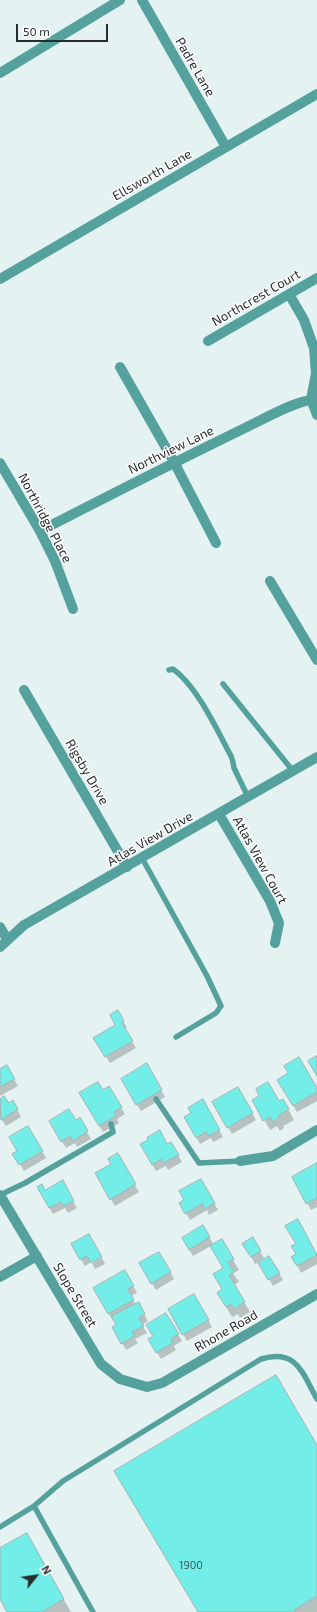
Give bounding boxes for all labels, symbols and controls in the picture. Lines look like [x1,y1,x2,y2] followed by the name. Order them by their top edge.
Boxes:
[18,16,110,42] scale bar
[23,24,50,38] text: 50 m
[172,35,218,99] street label: Padre Lane
[110,146,194,204] street label: Ellsworth Lane
[209,266,303,330] street label: Northcrest Court
[126,423,216,477] street label: Northview Lane
[15,471,75,565] street label: Northridge Place
[62,736,112,808] street label: Rigsby Drive
[105,808,195,870] street label: Atlas View Drive
[230,814,290,906] street label: Atlas View Court
[50,1260,100,1330] street label: Slope Street
[192,1307,260,1355] street label: Rhone Road
[16,1556,56,1596] north arrow
[179,1558,203,1572] house number: 1900
[39,1563,54,1576] text: N

